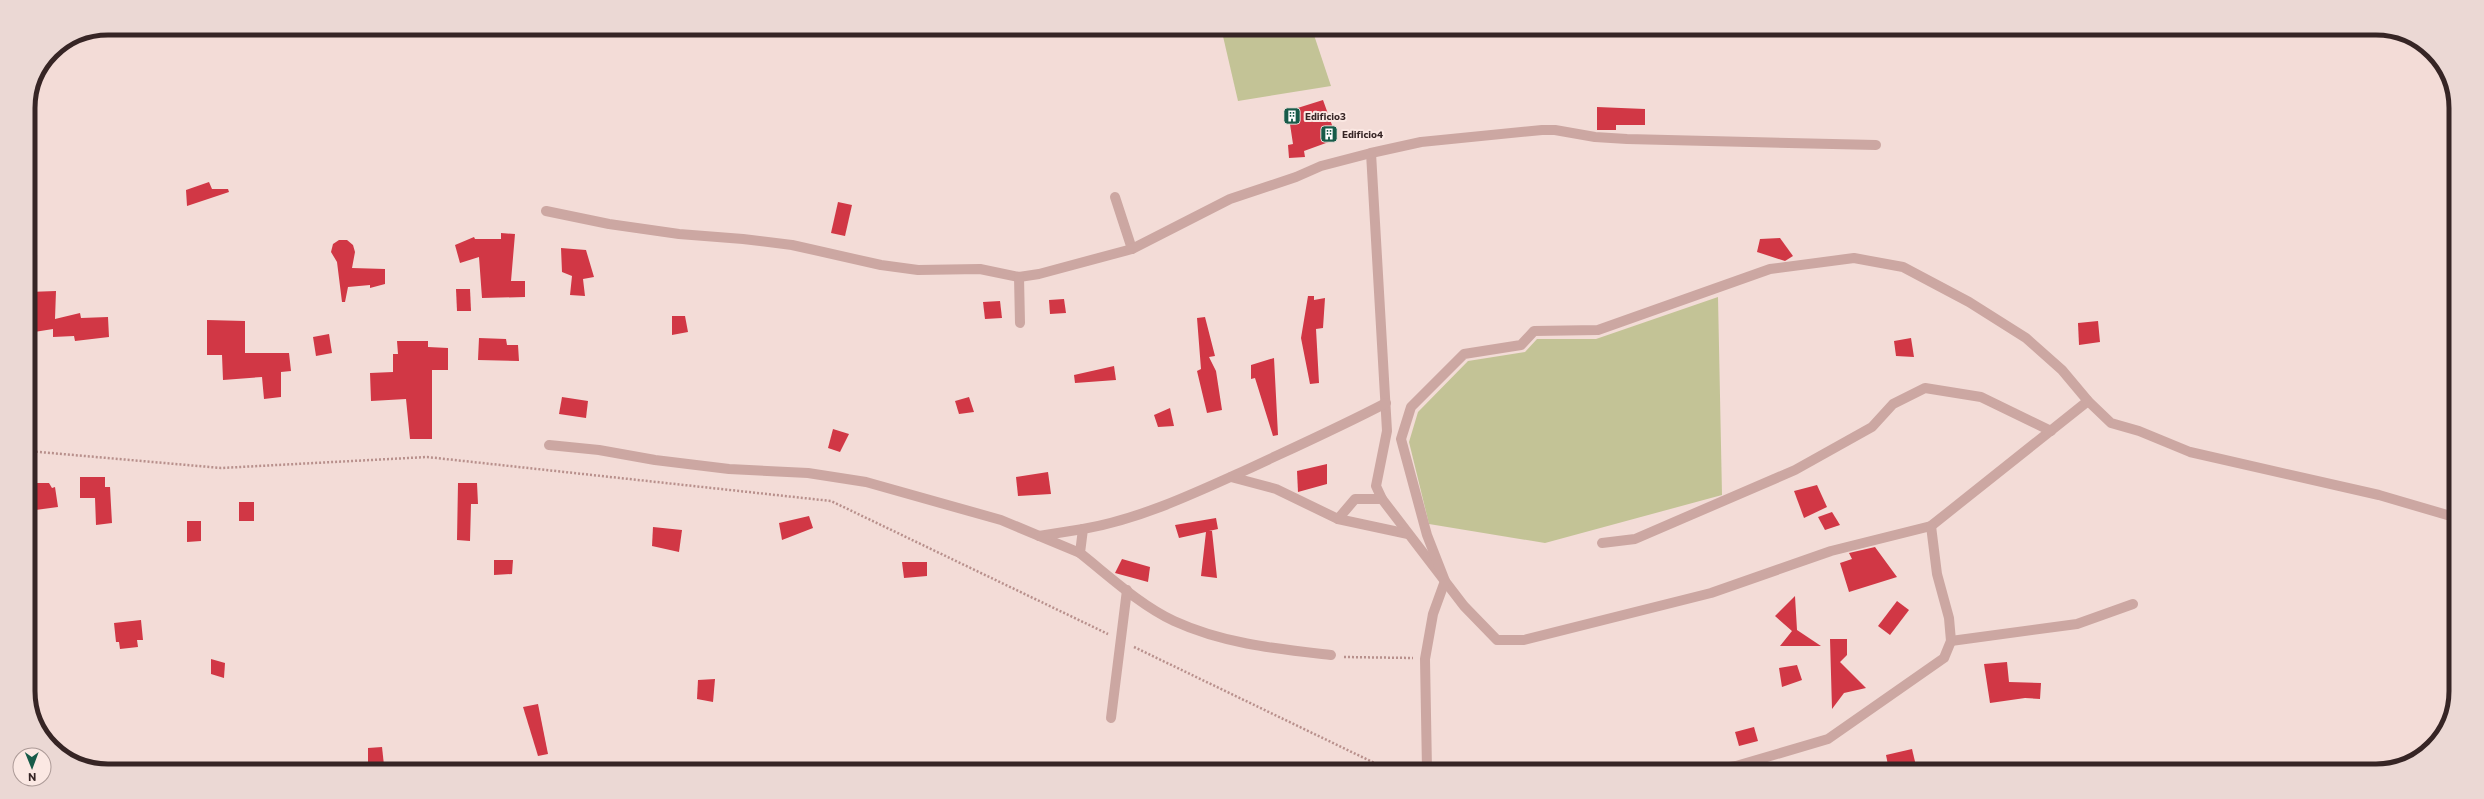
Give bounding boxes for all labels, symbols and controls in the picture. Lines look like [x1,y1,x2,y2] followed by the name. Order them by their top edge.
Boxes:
[1282,106,1302,126] building icon: Edificio3
[1305,110,1346,122] place label: Edificio3
[1319,124,1339,144] building icon: Edificio4
[1342,128,1383,140] place label: Edificio4
[12,747,52,787] north arrow
[28,771,36,784] text: N

